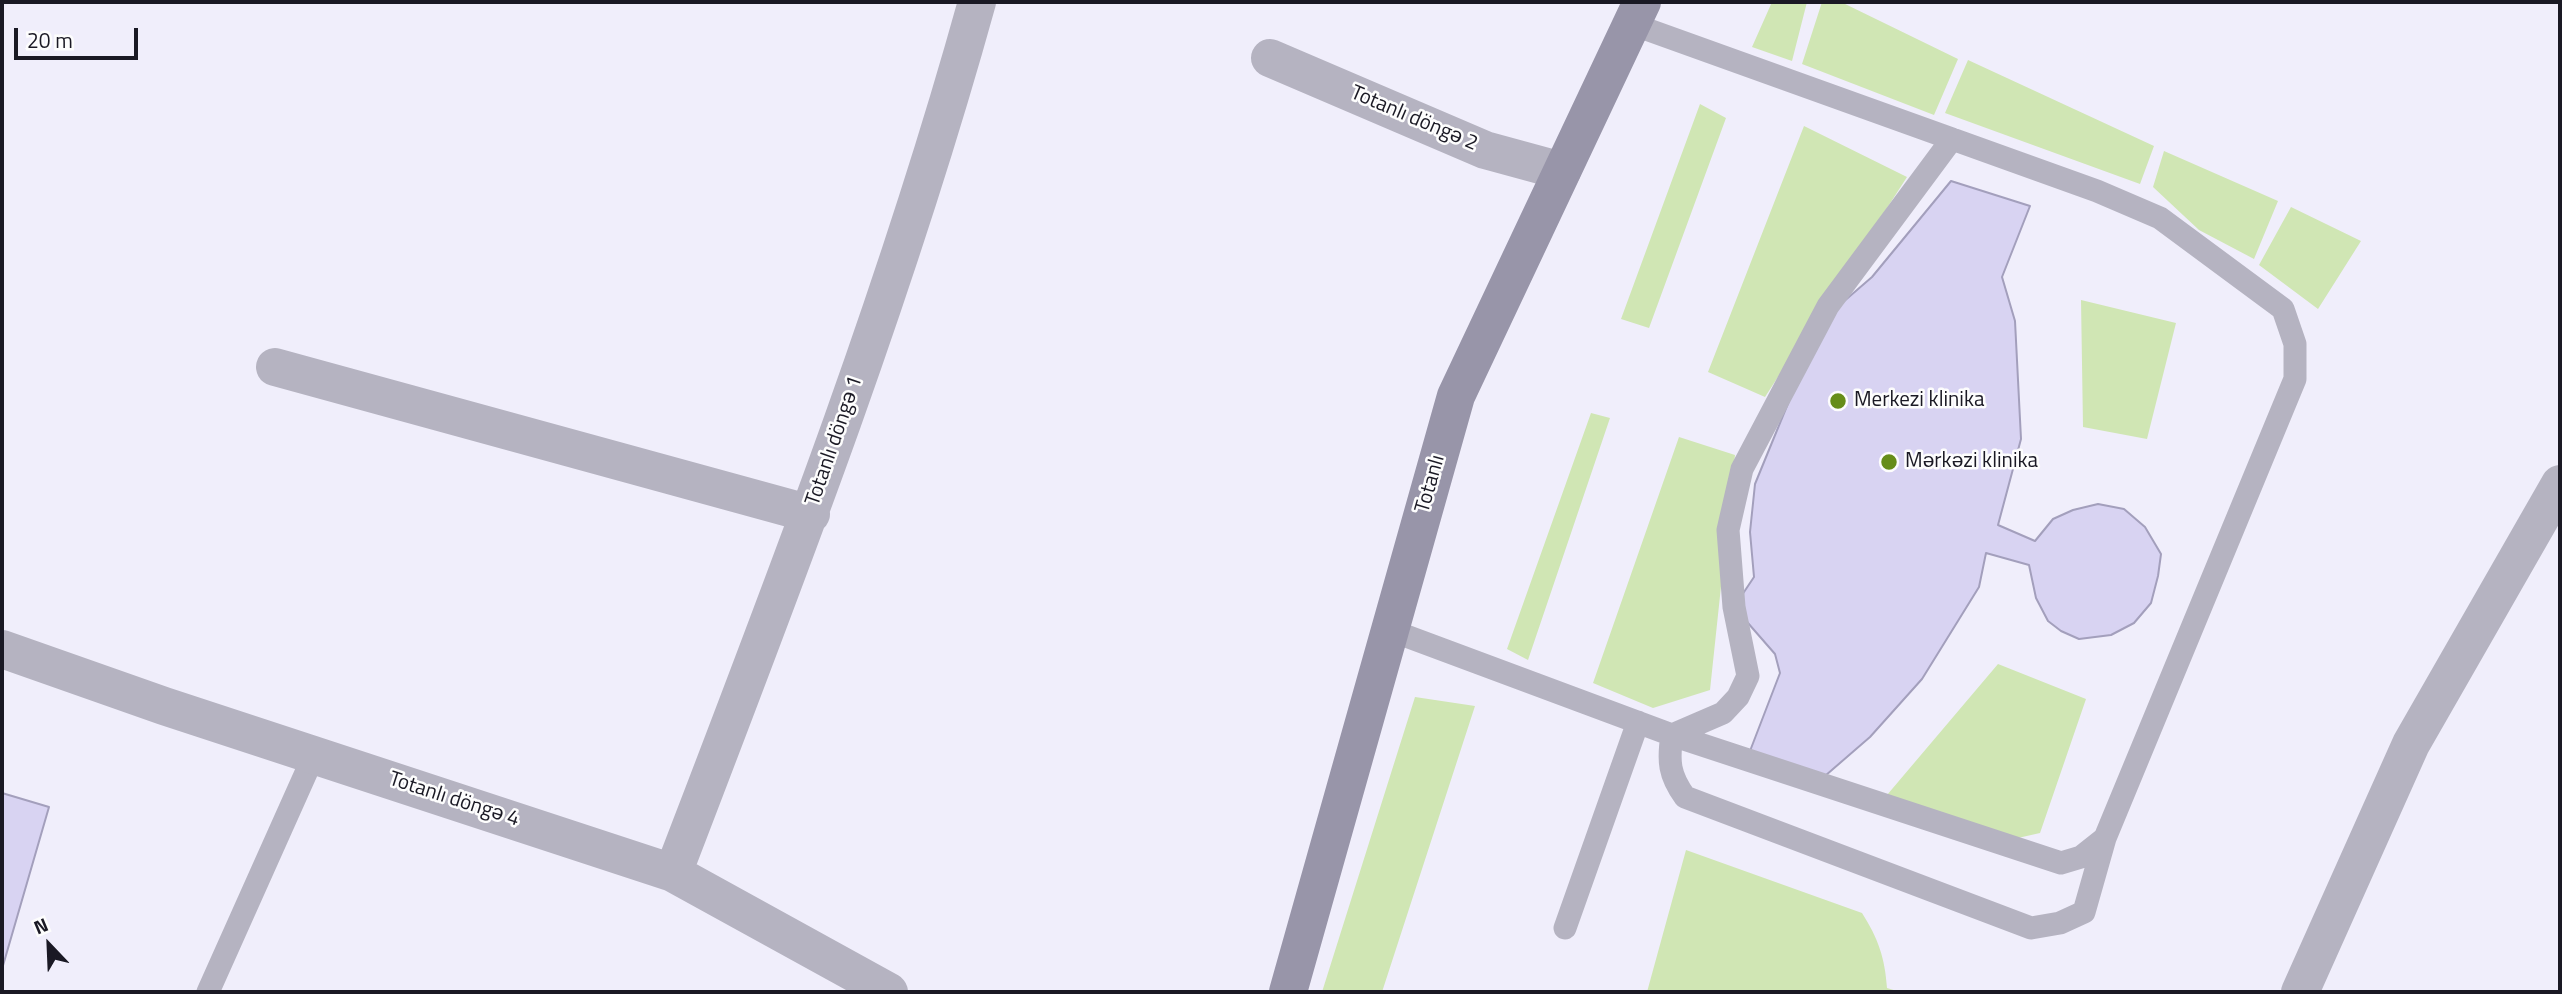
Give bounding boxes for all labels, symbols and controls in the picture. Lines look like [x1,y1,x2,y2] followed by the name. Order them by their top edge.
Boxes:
[18,14,142,58] scale bar
[27,24,73,56] text: 20 m
[1347,81,1481,157] street label: Totanlı döngə 2
[801,373,869,509] street label: Totanlı döngə 1
[1854,388,1984,414] place label: Merkezi klinika
[1828,391,1848,411] marker: Merkezi klinika
[1905,449,2038,475] place label: Mərkəzi klinika
[1411,452,1451,516] street label: Totanlı
[1879,452,1899,472] marker: Mərkəzi klinika
[386,767,522,833] street label: Totanlı döngə 4
[29,909,52,941] text: N
[14,910,84,980] north arrow

